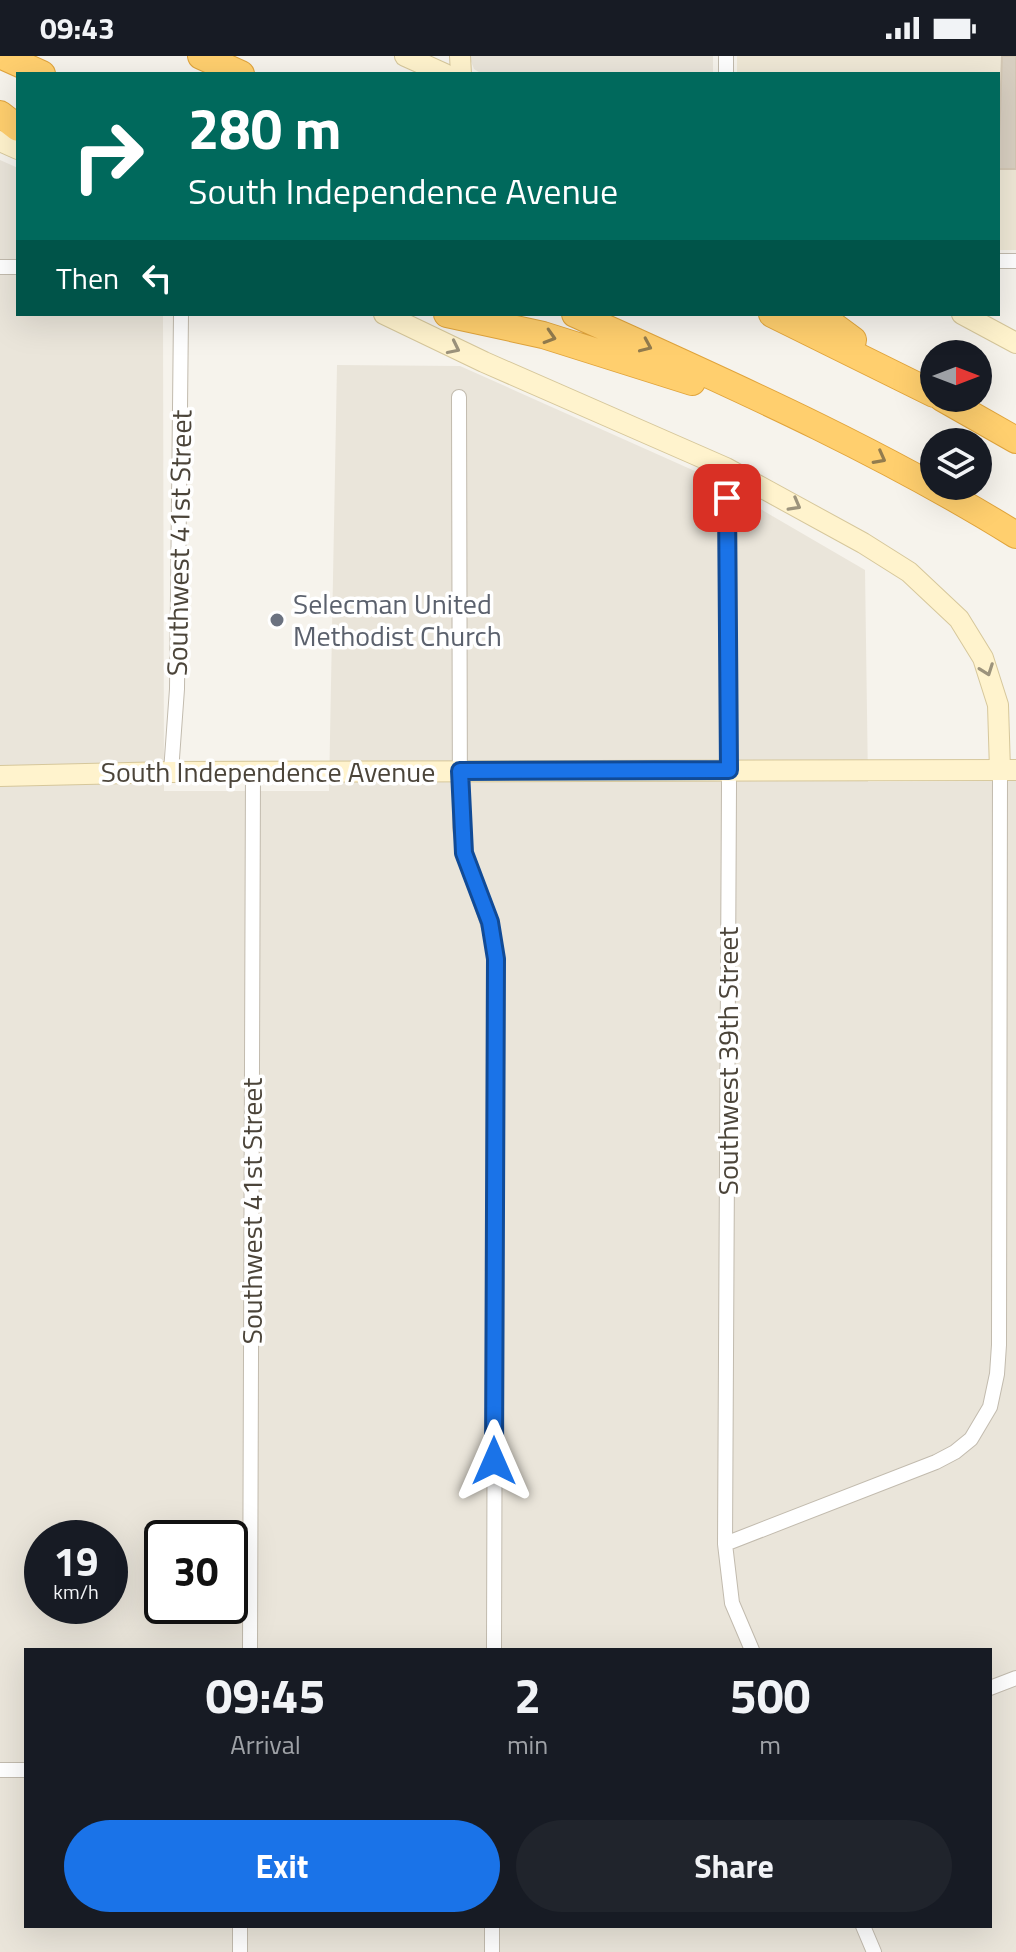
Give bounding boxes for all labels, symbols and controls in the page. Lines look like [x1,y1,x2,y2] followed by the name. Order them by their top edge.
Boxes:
[40,5,115,51] text: 09:43
[188,86,341,171] text: 280 m
[56,104,160,208] icon: right
[188,163,618,218] text: South Independence Avenue
[56,255,119,301] text: Then
[135,256,179,300] icon: left
[543,328,557,344] one-way arrow
[638,336,652,352] one-way arrow
[446,338,461,354] one-way arrow
[920,340,992,412] north arrow
[920,340,992,500] map controls
[155,409,202,677] street label: Southwest 41st Street
[920,428,992,500] button: layers
[872,449,887,464] one-way arrow
[693,464,761,532] pin
[705,476,749,520] icon: arrive
[786,495,800,511] one-way arrow
[293,582,502,657] place label: Selecman United Methodist Church
[268,611,286,629] marker: Selecman United Methodist Church
[978,662,994,676] one-way arrow
[101,750,435,793] street label: South Independence Avenue
[706,927,749,1195] street label: Southwest 39th Street
[230,1078,273,1344] street label: Southwest 41st Street
[452,1419,536,1503] position arrow
[144,1520,248,1624] speed limit sign: 30
[54,1531,98,1592] text: 19
[53,1576,99,1607] text: km/h
[206,1659,325,1732] text: 09:45
[514,1659,541,1732] text: 2
[730,1659,810,1732] text: 500
[230,1725,301,1764] text: Arrival
[507,1725,548,1764] text: min
[759,1725,781,1764] text: m
[64,1820,500,1912] button: Exit
[516,1820,952,1912] button: Share

